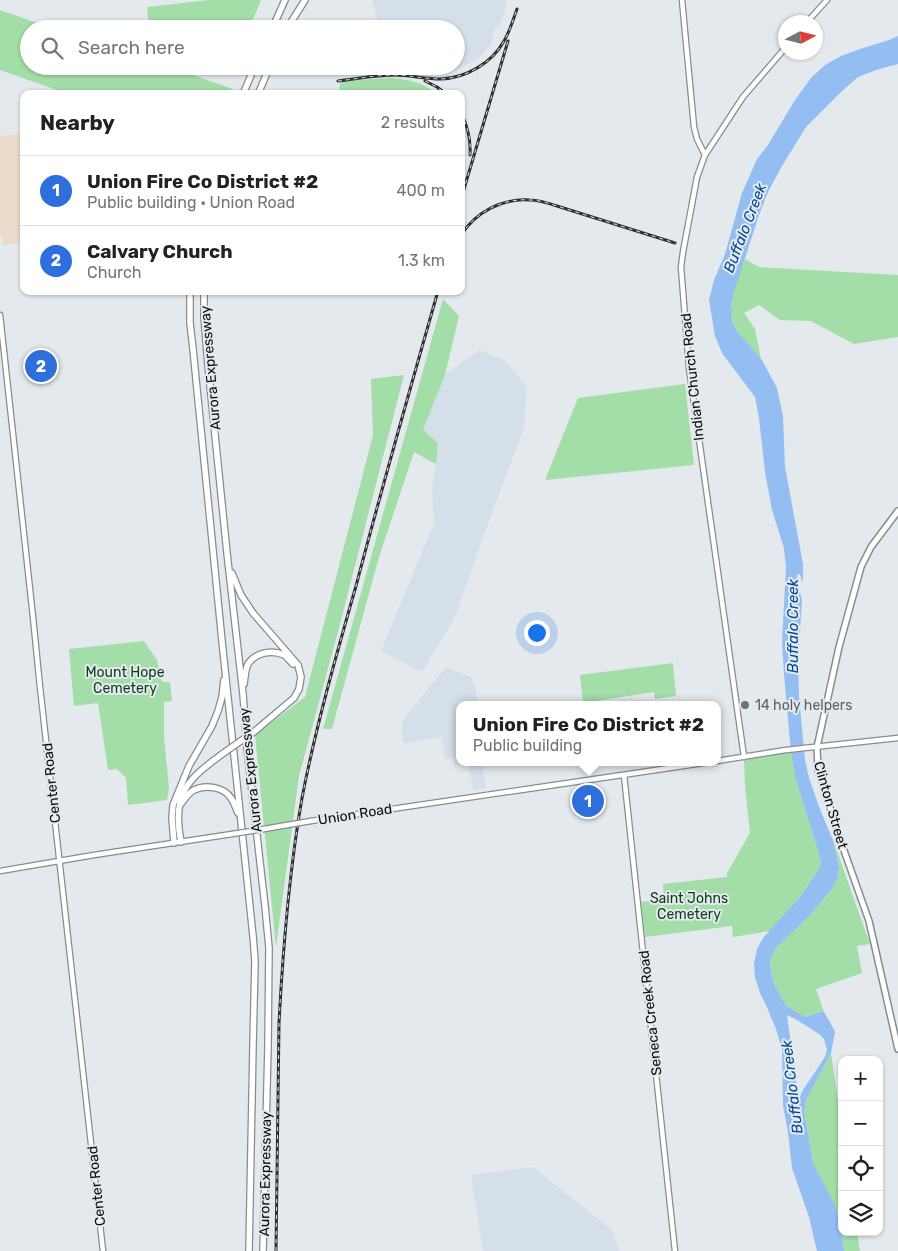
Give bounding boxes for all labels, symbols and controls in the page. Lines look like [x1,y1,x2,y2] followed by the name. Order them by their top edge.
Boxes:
[778,15,823,60] north arrow
[20,20,465,75] search box
[38,34,66,62] icon: search
[78,36,185,59] text: Search here
[40,110,115,135] text: Nearby
[381,113,445,132] text: 2 results
[87,170,318,193] text: Union Fire Co District #2
[52,181,60,200] text: 1
[397,181,445,200] text: 400 m
[720,181,770,275] water label: Buffalo Creek
[87,193,295,212] text: Public building · Union Road
[87,240,233,263] text: Calvary Church
[51,251,61,270] text: 2
[398,251,445,270] text: 1.3 km
[87,263,142,282] text: Church
[197,305,224,431] street label: Aurora Expressway
[677,312,708,441] street label: Indian Church Road
[25,347,57,385] pin: 2
[784,579,802,673] water label: Buffalo Creek
[524,620,550,646] your location
[85,664,165,697] park label: Mount Hope Cemetery
[755,697,852,714] place label: 14 holy helpers
[739,699,751,711] marker: 14 holy helpers
[456,701,721,766] popup
[235,707,265,833] street label: Aurora Expressway
[473,713,704,736] text: Union Fire Co District #2
[473,736,582,755] text: Public building
[39,742,64,824] street label: Center Road
[810,759,851,851] street label: Clinton Street
[572,782,604,820] pin: 1
[317,800,393,829] street label: Union Road
[650,890,728,923] park label: Saint Johns Cemetery
[635,950,666,1076] street label: Seneca Creek Road
[777,1039,807,1135] water label: Buffalo Creek
[838,1056,883,1236] map controls
[838,1056,883,1101] button: +
[838,1101,883,1146] button: −
[256,1111,275,1237] street label: Aurora Expressway
[84,1145,109,1227] street label: Center Road
[838,1146,883,1191] button: locate
[838,1191,883,1236] button: layers

